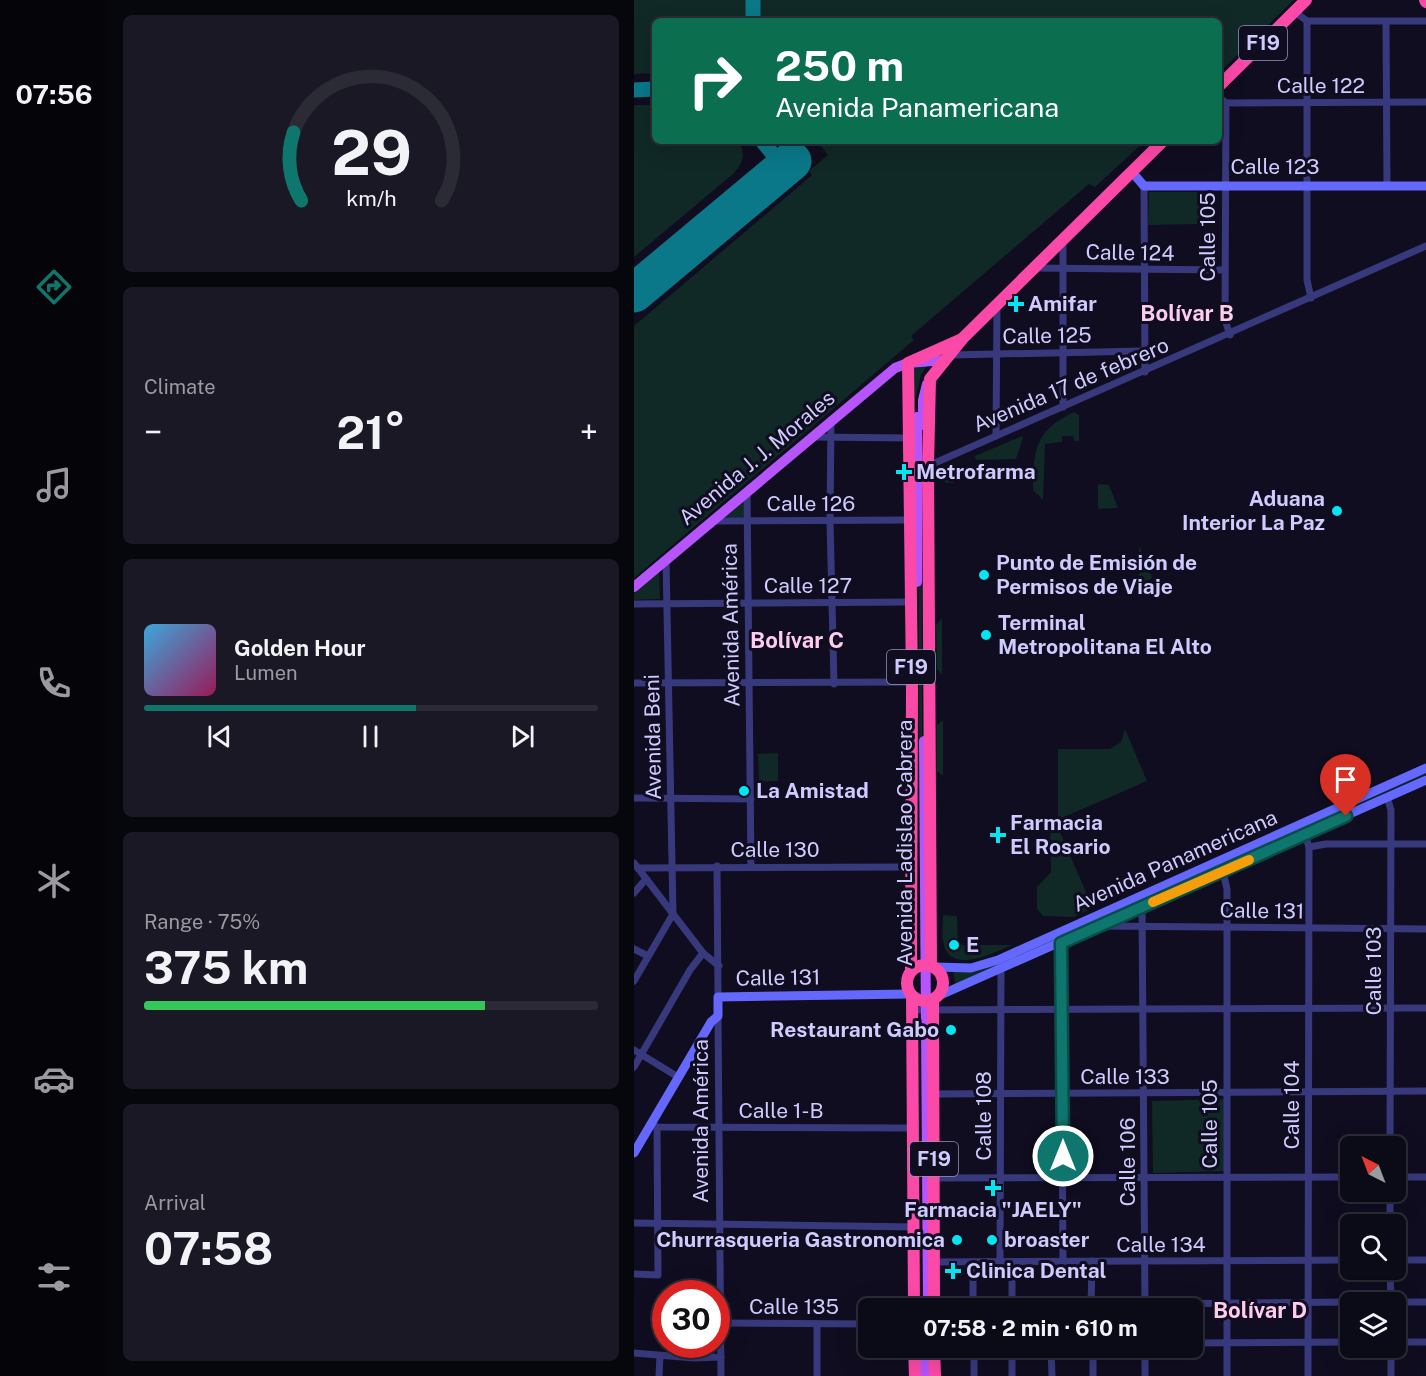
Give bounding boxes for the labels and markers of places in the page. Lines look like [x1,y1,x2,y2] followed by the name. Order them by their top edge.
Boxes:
[1028,291,1097,316] place label: Amifar
[1009,297,1023,311] marker: Amifar
[916,459,1036,484] place label: Metrofarma
[897,465,911,479] marker: Metrofarma
[1182,486,1325,535] place label: Aduana Interior La Paz
[1330,504,1344,518] marker: Aduana Interior La Paz
[996,550,1197,599] place label: Punto de Emisión de Permisos de Viaje
[977,568,991,582] marker: Punto de Emisión de Permisos de Viaje
[998,610,1212,659] place label: Terminal Metropolitana El Alto
[979,628,993,642] marker: Terminal Metropolitana El Alto
[1320,754,1371,816] pin
[756,778,869,803] place label: La Amistad
[737,784,751,798] marker: La Amistad
[1010,810,1111,859] place label: Farmacia El Rosario
[991,828,1005,842] marker: Farmacia El Rosario
[966,932,979,957] place label: E
[947,938,961,952] marker: E
[770,1017,939,1042] place label: Restaurant Gabo
[944,1023,958,1037] marker: Restaurant Gabo
[986,1181,1000,1195] marker: Farmacia "JAELY"
[904,1197,1082,1222] place label: Farmacia "JAELY"
[656,1227,945,1252] place label: Churrasqueria Gastronomica
[1004,1227,1090,1252] place label: broaster
[950,1233,964,1247] marker: Churrasqueria Gastronomica
[985,1233,999,1247] marker: broaster
[966,1258,1107,1283] place label: Clinica Dental
[944,1262,962,1280] marker: Clinica Dental

